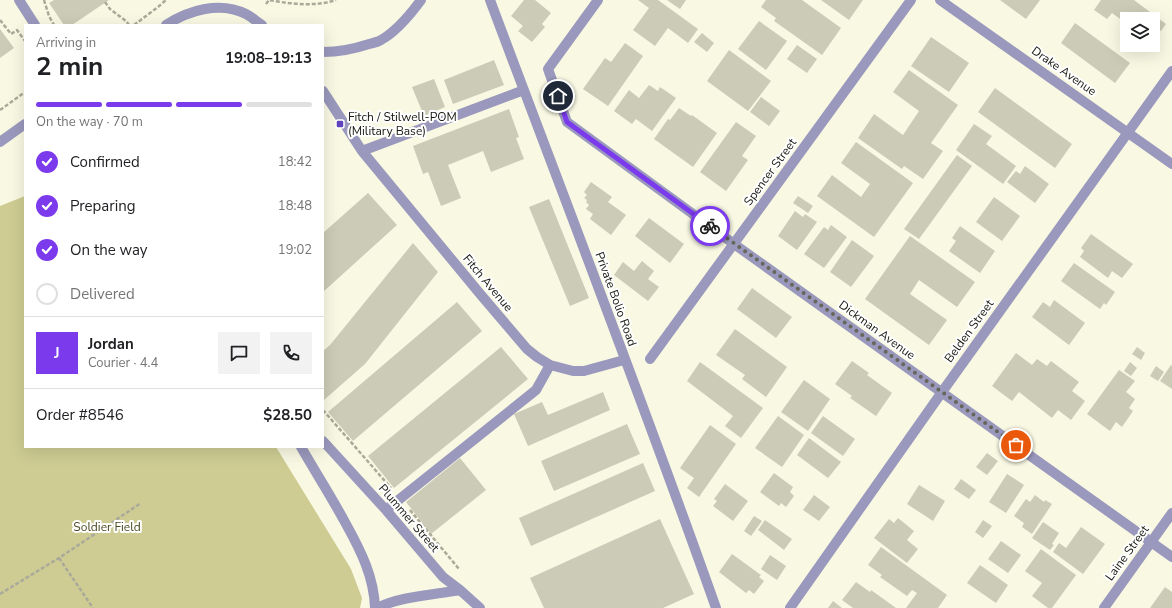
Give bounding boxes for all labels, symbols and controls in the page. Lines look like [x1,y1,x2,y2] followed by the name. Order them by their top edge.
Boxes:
[1120,12,1160,52] map controls
[1120,12,1160,52] button: layers
[36,34,96,52] text: Arriving in
[1028,43,1100,99] street label: Drake Avenue
[225,48,312,68] text: 19:08–19:13
[36,49,103,84] text: 2 min
[541,79,575,113] pin
[547,85,569,107] icon: home
[348,109,457,139] place label: Fitch / Stilwell-POM (Military Base)
[36,113,143,131] text: On the way · 70 m
[335,119,345,129] marker: Fitch / Stilwell-POM (Military Base)
[740,134,800,209] street label: Spencer Street
[36,151,58,173] icon: check
[70,152,140,172] text: Confirmed
[278,153,312,171] text: 18:42
[36,195,58,217] icon: check
[70,196,135,216] text: Preparing
[278,197,312,215] text: 18:48
[690,206,730,246] courier
[699,215,721,237] icon: bike
[36,239,58,261] icon: check
[70,240,148,260] text: On the way
[278,241,312,259] text: 19:02
[591,250,641,348] street label: Private Bolio Road
[459,251,517,315] street label: Fitch Avenue
[70,284,135,304] text: Delivered
[941,296,998,366] street label: Belden Street
[836,297,918,363] street label: Dickman Avenue
[218,332,260,374] button: chat
[270,332,312,374] button: phone
[88,334,134,354] text: Jordan
[54,343,60,363] text: J
[88,354,158,372] text: Courier · 4.4
[36,405,124,425] text: Order #8546
[263,405,312,425] text: $28.50
[999,428,1033,462] pin
[1005,434,1027,456] icon: bag
[375,481,443,556] street label: Plummer Street
[73,519,141,535] park label: Soldier Field
[1102,521,1153,584] street label: Laine Street

